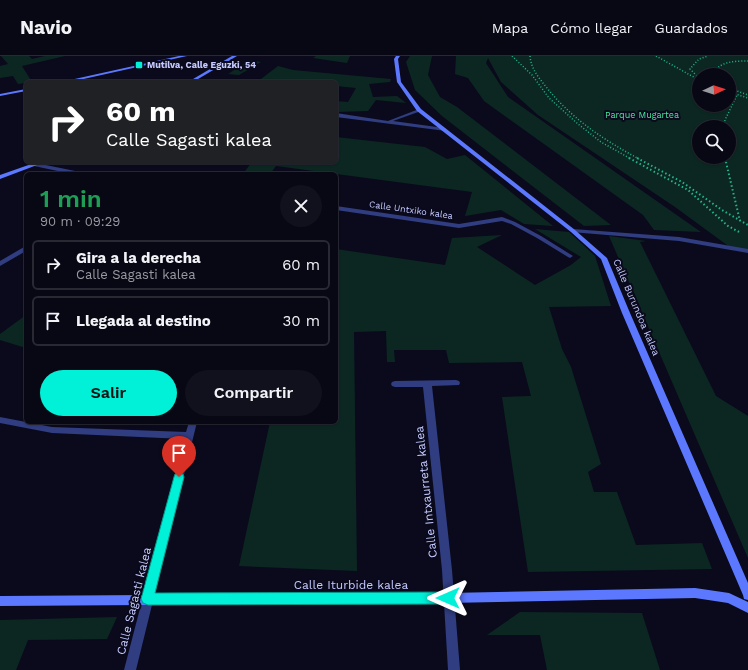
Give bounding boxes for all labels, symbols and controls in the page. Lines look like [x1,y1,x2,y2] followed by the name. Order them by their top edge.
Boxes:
[20,16,72,39] text: Navio
[492,20,528,36] text: Mapa
[550,20,633,36] text: Cómo llegar
[655,20,728,36] text: Guardados
[134,60,144,70] marker: Mutilva, Calle Eguzki, 54
[147,60,256,70] place label: Mutilva, Calle Eguzki, 54
[692,68,736,112] north arrow
[692,68,736,164] map controls
[106,95,176,128] text: 60 m
[40,96,92,148] icon: right
[605,110,679,120] park label: Parque Mugartea
[692,120,736,164] button: search
[106,129,272,150] text: Calle Sagasti kalea
[40,185,102,213] text: 1 min
[280,185,322,227] button: close
[369,199,453,221] street label: Calle Untxiko kalea
[40,214,120,229] text: 90 m · 09:29
[76,249,201,267] text: Gira a la derecha
[42,254,64,276] icon: right
[282,256,320,274] text: 60 m
[611,257,662,357] street label: Calle Burundoa kalea
[76,267,196,282] text: Calle Sagasti kalea
[42,310,64,332] icon: arrive
[76,312,211,330] text: Llegada al destino
[283,312,320,330] text: 30 m
[40,370,177,416] button: Salir
[185,370,322,416] button: Compartir
[412,425,440,559] street label: Calle Intxaurreta kalea
[162,436,196,477] pin
[168,442,190,464] icon: arrive
[114,546,154,656] street label: Calle Sagasti kalea
[427,577,469,619] position arrow
[294,578,408,592] street label: Calle Iturbide kalea

